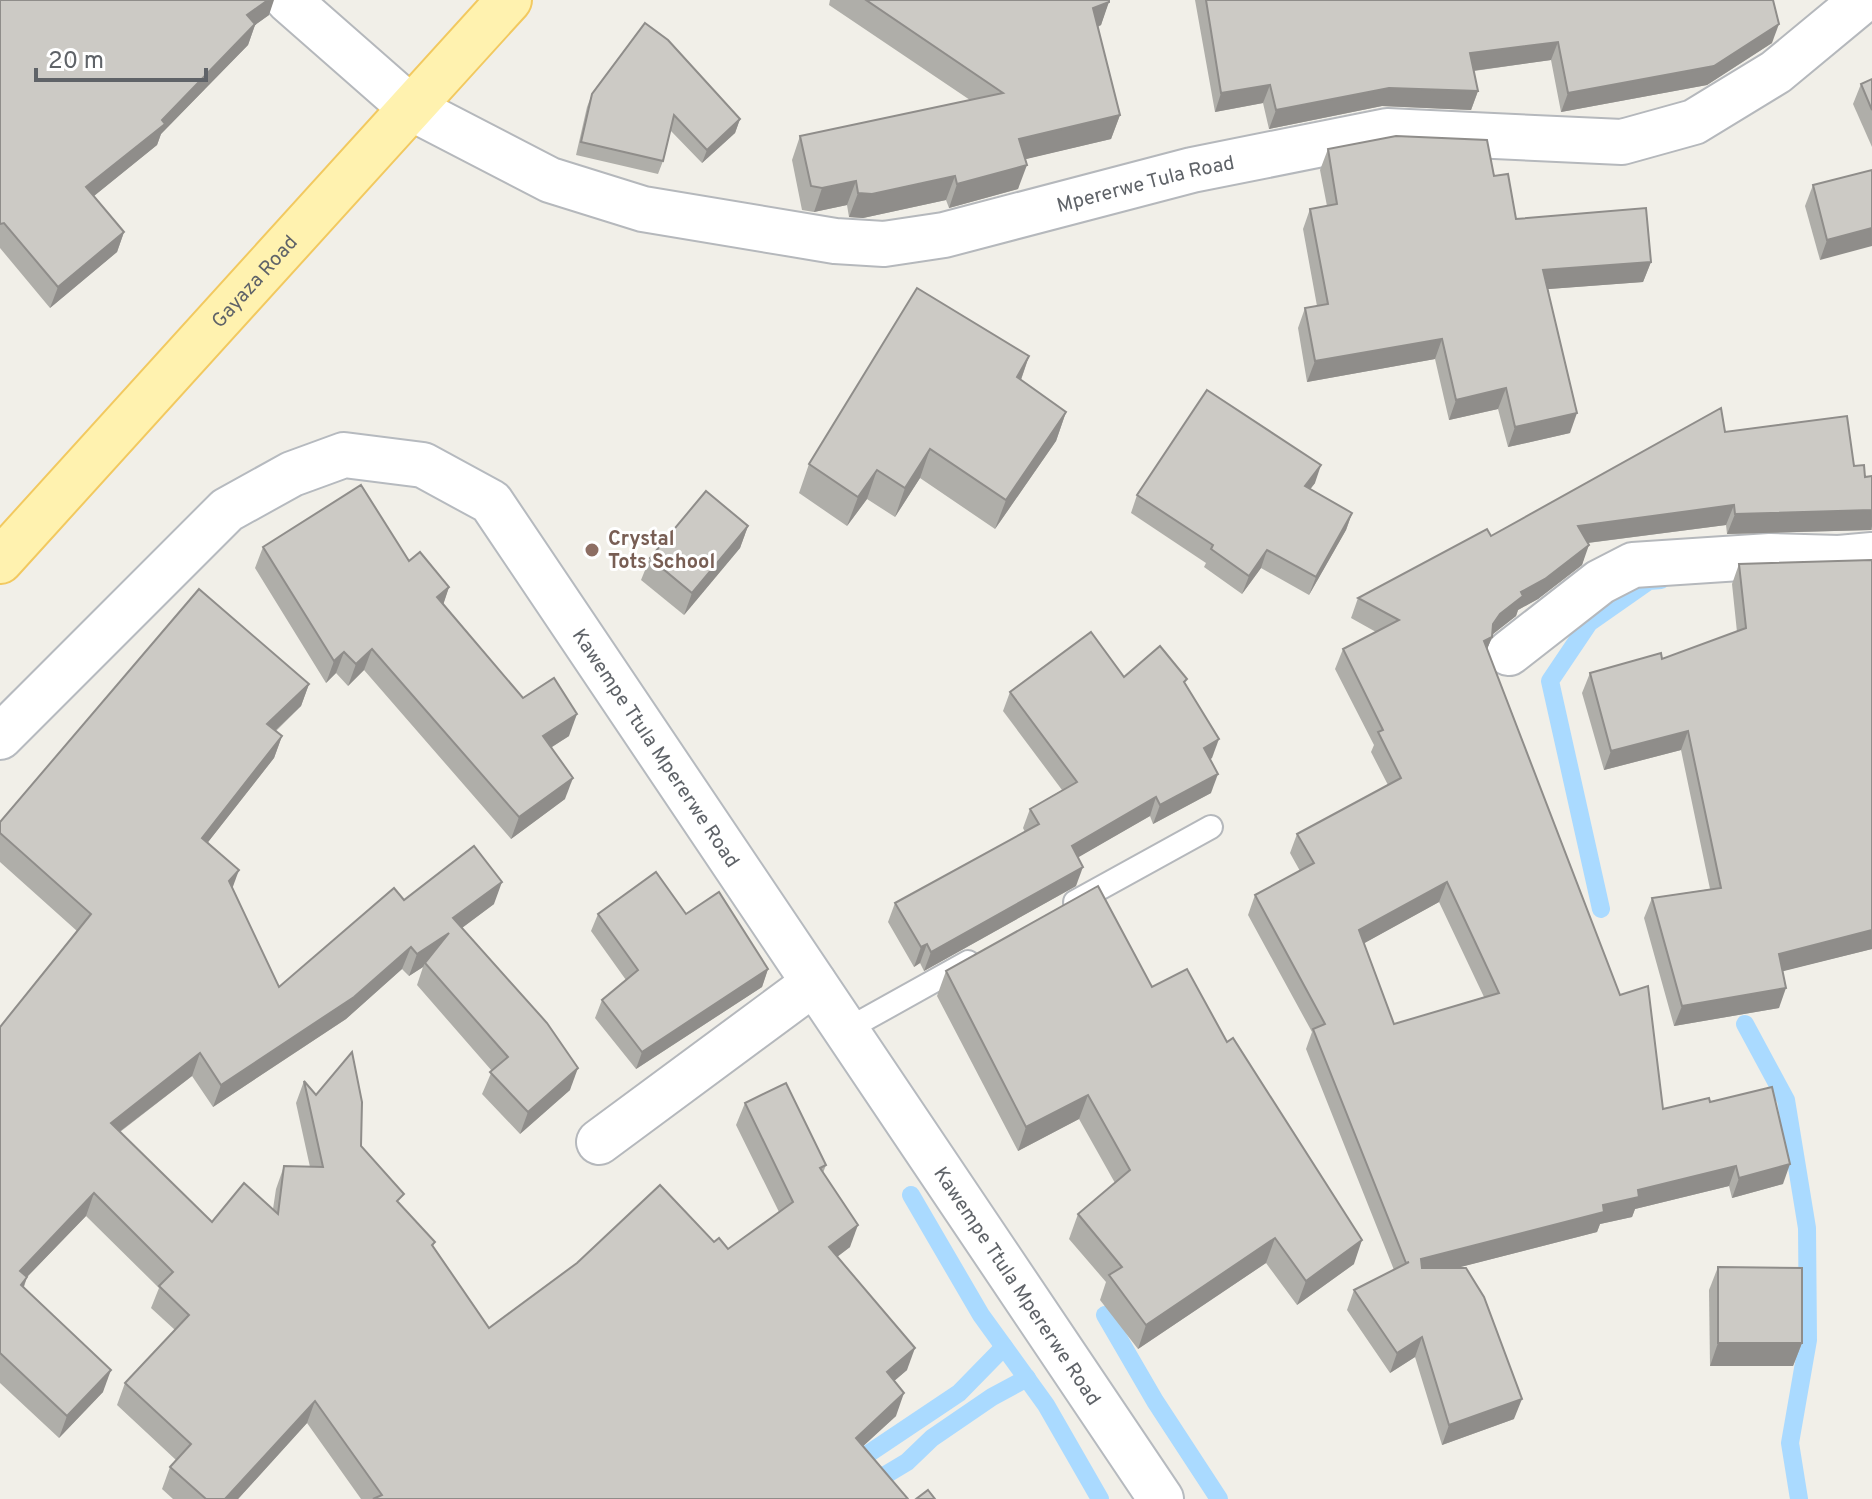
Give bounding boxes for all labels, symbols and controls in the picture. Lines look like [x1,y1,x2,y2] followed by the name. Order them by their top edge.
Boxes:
[36,32,206,82] scale bar
[48,47,104,77] text: 20 m
[1054,151,1237,220] street label: Mpererwe Tula Road
[207,230,304,334] street label: Gayaza Road
[608,527,715,576] place label: Crystal Tots School
[583,541,601,559] marker: Crystal Tots School
[565,625,744,873] street label: Kawempe Ttula Mpererwe Road
[926,1162,1106,1411] street label: Kawempe Ttula Mpererwe Road

